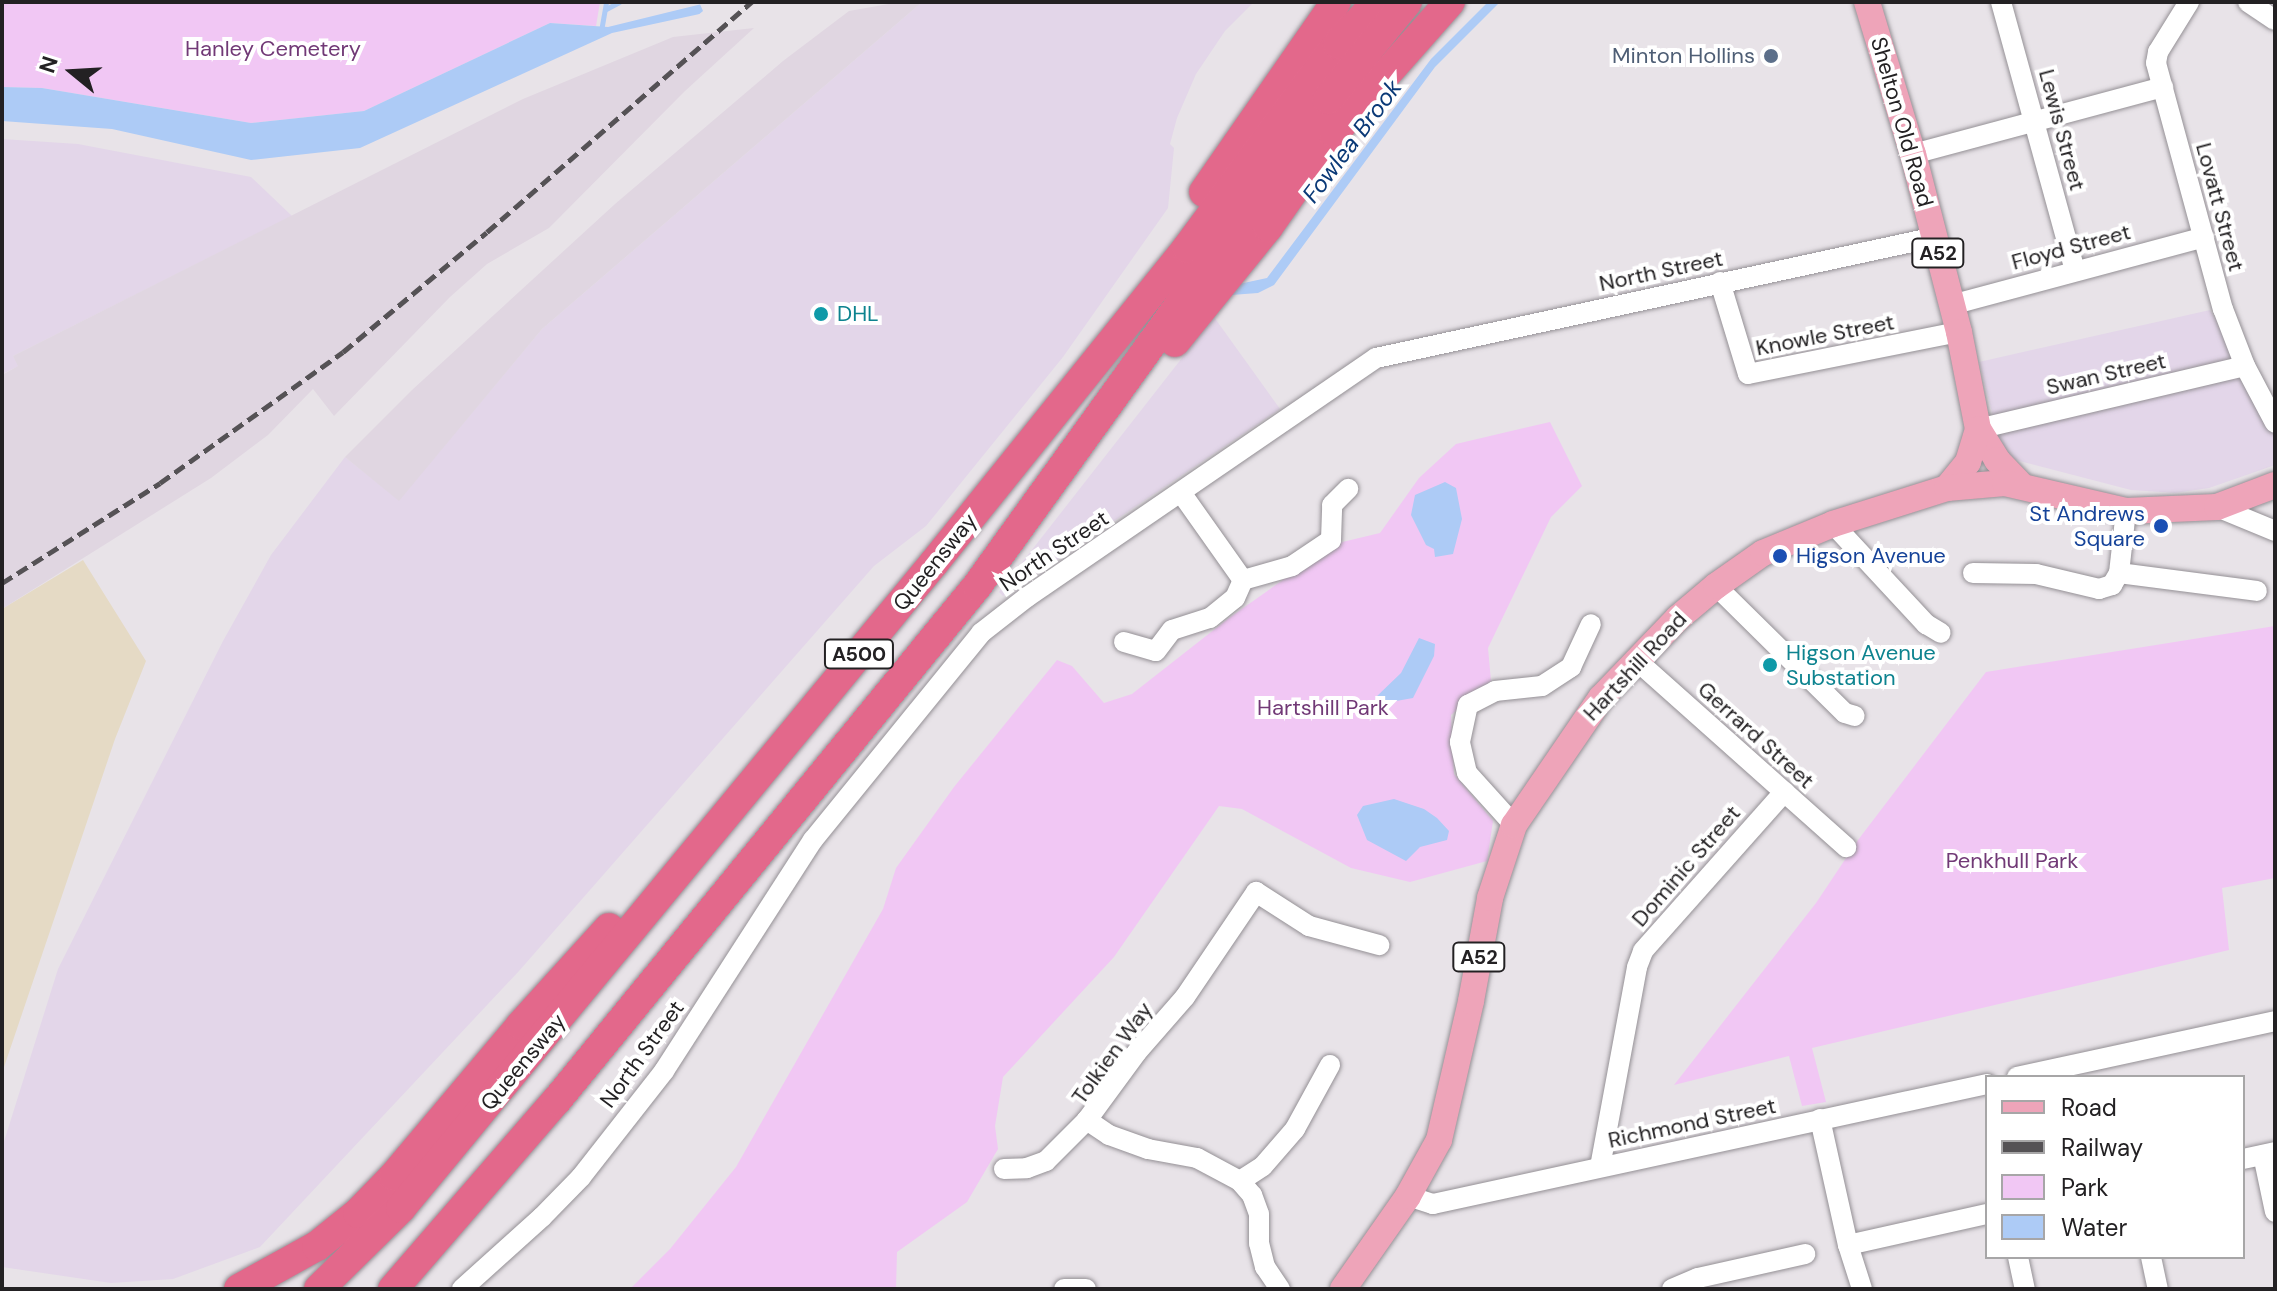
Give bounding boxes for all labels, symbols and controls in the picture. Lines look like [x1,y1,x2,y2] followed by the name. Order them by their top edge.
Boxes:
[32,32,112,112] north arrow
[1865,34,1939,210] street label: Shelton Old Road
[185,36,361,62] park label: Hanley Cemetery
[1612,43,1755,69] place label: Minton Hollins
[1762,47,1780,65] marker: Minton Hollins
[32,52,65,77] text: N
[2033,66,2091,194] street label: Lewis Street
[1296,74,1408,208] water label: Fowlea Brook
[2190,140,2250,274] street label: Lovatt Street
[2009,218,2133,276] street label: Floyd Street
[1910,237,1966,269] road number: A52
[1597,245,1725,297] street label: North Street
[837,301,879,327] place label: DHL
[812,305,830,323] marker: DHL
[1754,309,1896,361] street label: Knowle Street
[2044,347,2168,401] street label: Swan Street
[2029,500,2145,552] place label: St Andrews Square
[994,505,1114,597] street label: North Street
[888,508,982,616] street label: Queensway
[2152,517,2170,535] marker: St Andrews Square
[1796,543,1946,569] place label: Higson Avenue
[1771,547,1789,565] marker: Higson Avenue
[1578,606,1692,726] street label: Hartshill Road
[823,638,895,670] road number: A500
[1786,639,1936,690] place label: Higson Avenue Substation
[1761,656,1779,674] marker: Higson Avenue Substation
[1692,676,1820,794] street label: Gerrard Street
[1257,695,1389,721] park label: Hartshill Park
[1626,800,1746,932] street label: Dominic Street
[1946,848,2078,874] park label: Penkhull Park
[1451,941,1507,973] road number: A52
[594,995,690,1113] street label: North Street
[1066,997,1158,1109] street label: Tolkien Way
[475,1008,571,1116] street label: Queensway
[1985,1075,2245,1259] legend
[1606,1092,1778,1154] street label: Richmond Street
[2061,1092,2117,1123] text: Road
[2061,1132,2143,1163] text: Railway
[2061,1172,2108,1203] text: Park
[2061,1212,2127,1243] text: Water

